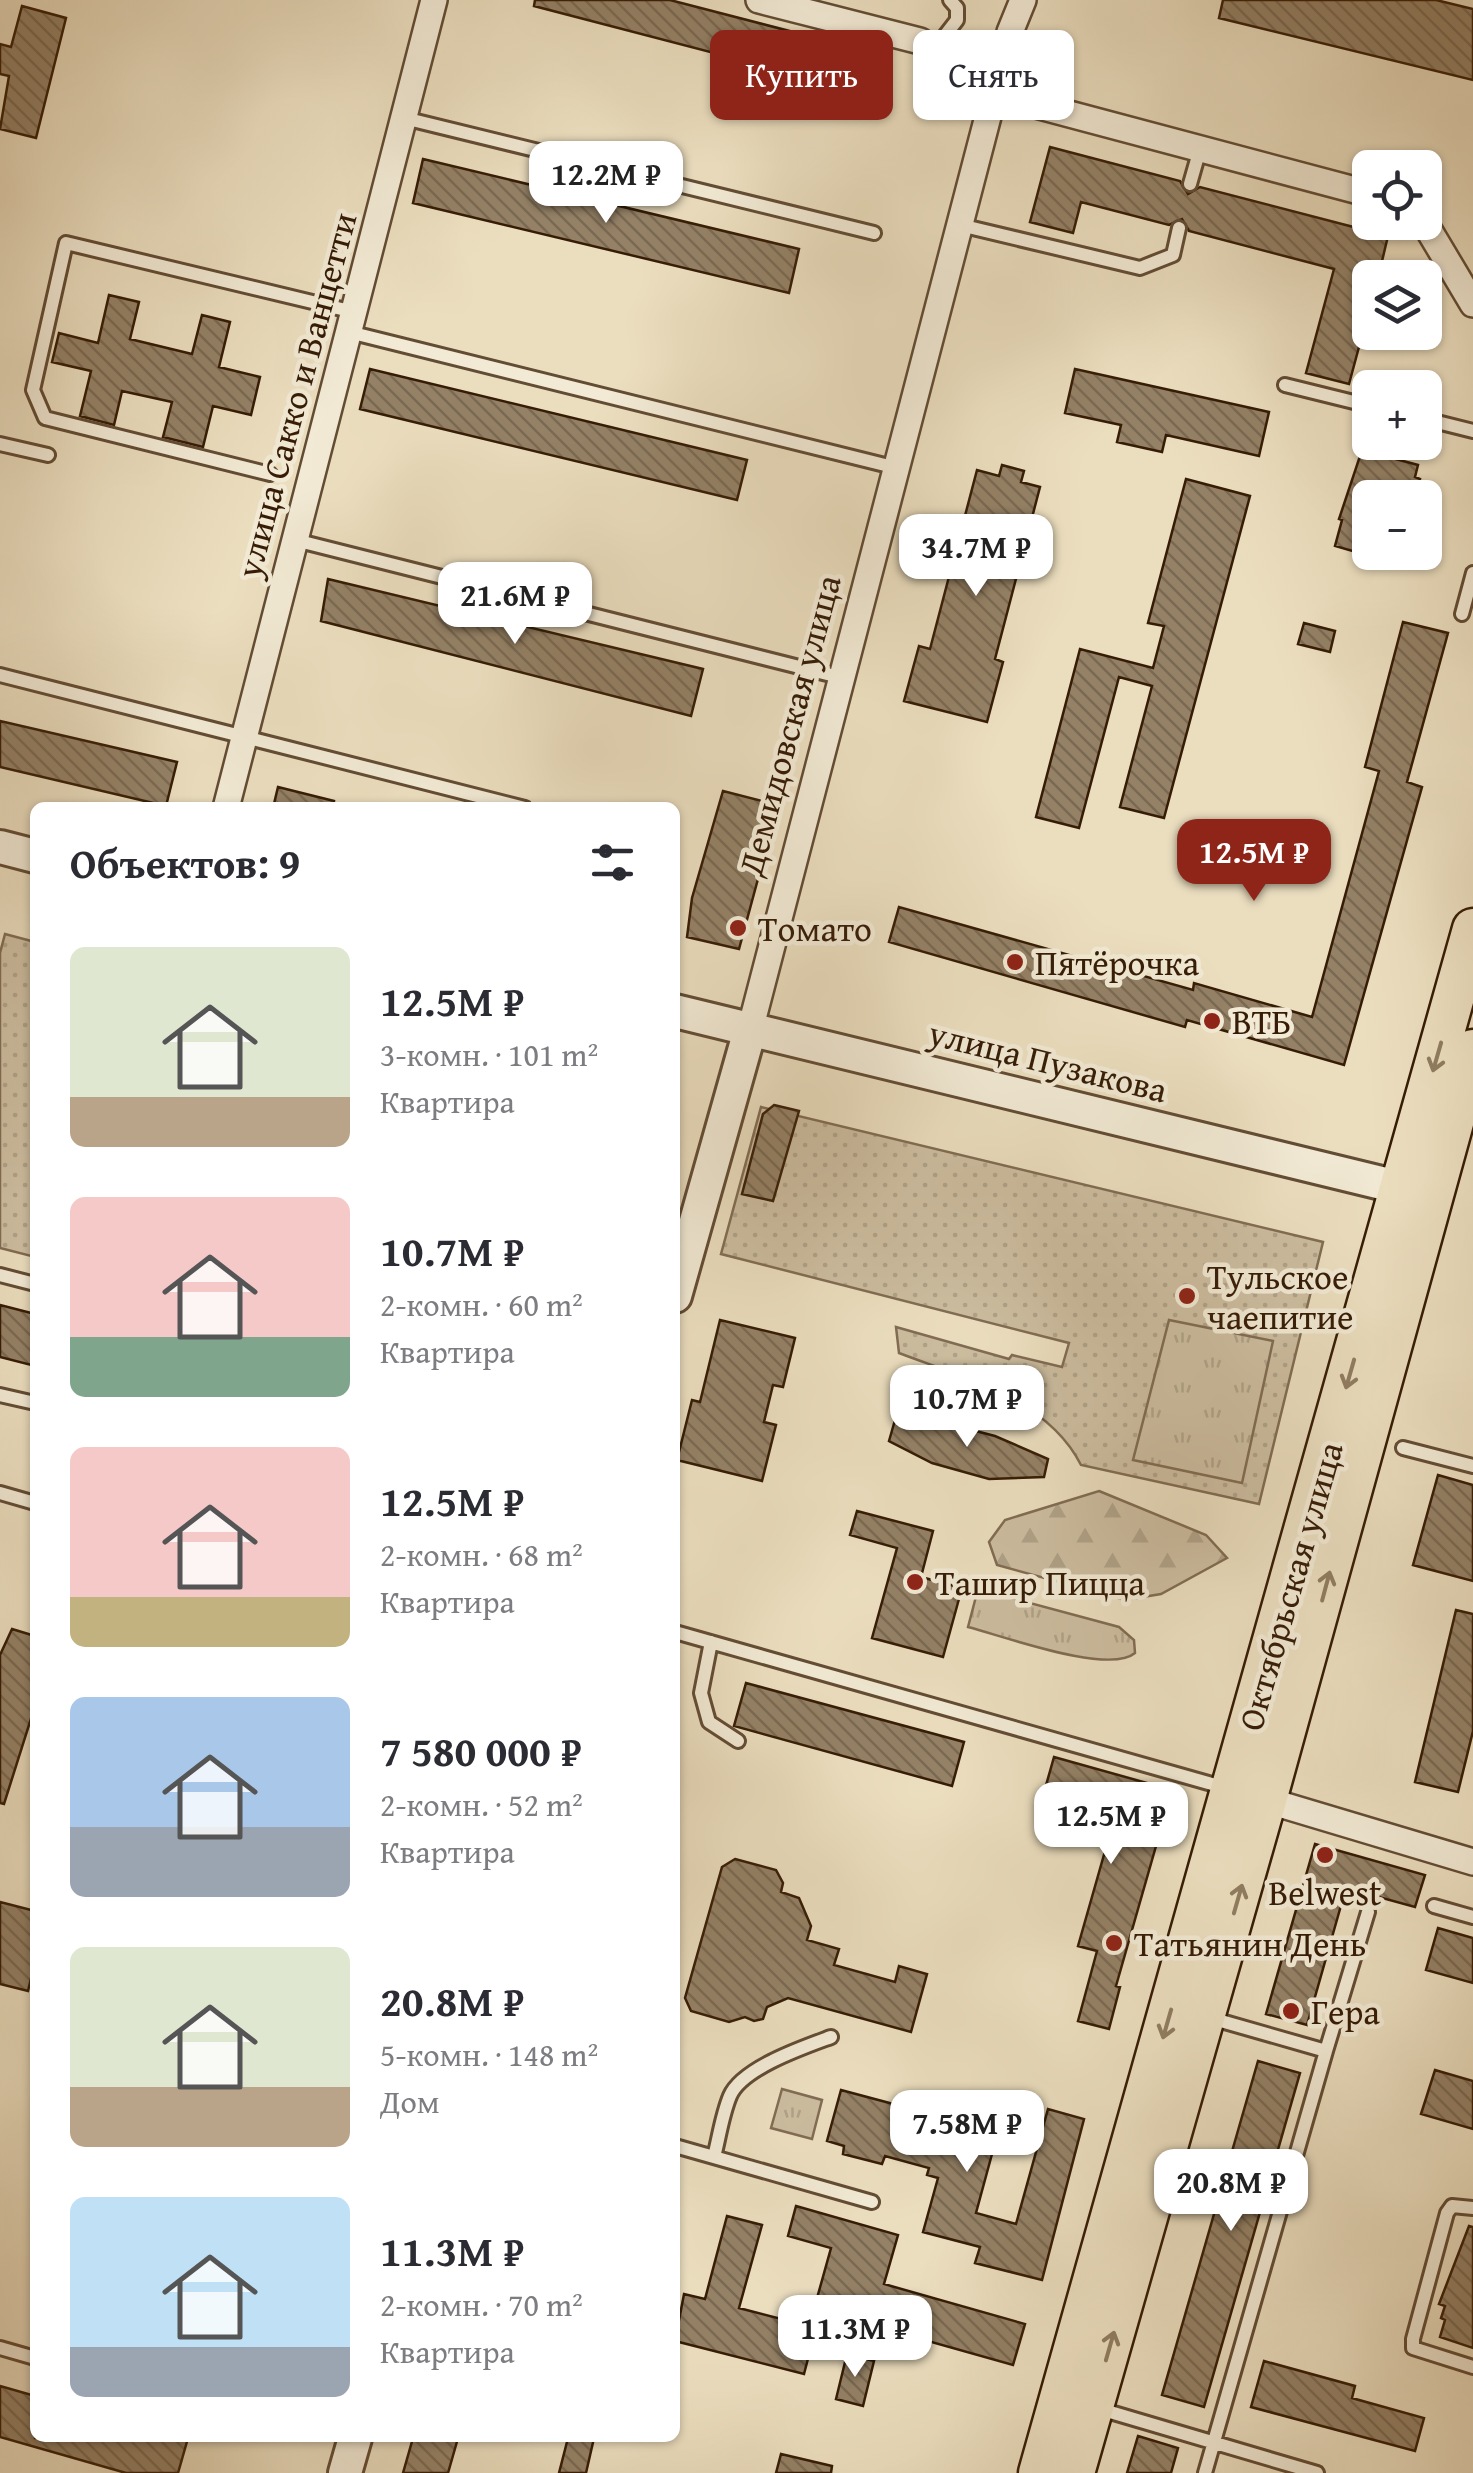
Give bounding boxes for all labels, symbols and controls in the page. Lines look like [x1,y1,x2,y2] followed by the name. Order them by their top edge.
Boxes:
[710,30,893,120] chip: Купить
[913,30,1074,120] chip: Снять
[514,141,698,226] pin: 12.2M ₽
[551,150,661,197] text: 12.2M ₽
[1352,150,1442,570] map controls
[1352,150,1442,240] button: locate
[222,207,369,584] street label: улица Сакко и Ванцетти
[1352,260,1442,350] button: layers
[1352,370,1442,460] button: +
[1352,480,1442,570] button: −
[884,514,1068,599] pin: 34.7M ₽
[921,523,1031,570] text: 34.7M ₽
[423,562,607,647] pin: 21.6M ₽
[724,569,854,882] street label: Демидовская улица
[460,571,570,618] text: 21.6M ₽
[1162,819,1346,904] pin: 12.5M ₽
[1199,828,1309,875] text: 12.5M ₽
[70,832,300,893] text: Объектов: 9
[585,835,640,890] icon: filters
[758,903,872,954] place label: Томато
[727,917,749,939] marker: Томато
[1035,937,1199,988] place label: Пятёрочка
[1004,951,1026,973] marker: Пятёрочка
[380,970,524,1031] text: 12.5M ₽
[150,987,270,1107] icon: home
[1232,996,1291,1047] place label: ВТБ
[922,1006,1173,1115] street label: улица Пузакова
[1201,1010,1223,1032] marker: ВТБ
[380,1031,598,1078] text: 3-комн. · 101 m²
[1427,1041,1446,1072] one-way arrow
[380,1078,515,1125] text: Квартира
[380,1220,524,1281] text: 10.7M ₽
[150,1237,270,1357] icon: home
[1207,1251,1354,1342] place label: Тульское чаепитие
[380,1281,583,1328] text: 2-комн. · 60 m²
[1176,1285,1198,1307] marker: Тульское чаепитие
[380,1328,515,1375] text: Квартира
[1340,1358,1358,1389] one-way arrow
[875,1365,1059,1450] pin: 10.7M ₽
[912,1374,1022,1421] text: 10.7M ₽
[1224,1435,1356,1736] street label: Октябрьская улица
[380,1470,524,1531] text: 12.5M ₽
[150,1487,270,1607] icon: home
[380,1531,583,1578] text: 2-комн. · 68 m²
[935,1557,1145,1608] place label: Ташир Пицца
[1317,1570,1336,1602] one-way arrow
[904,1571,926,1593] marker: Ташир Пицца
[380,1578,515,1625] text: Квартира
[380,1720,582,1781] text: 7 580 000 ₽
[150,1737,270,1857] icon: home
[380,1781,583,1828] text: 2-комн. · 52 m²
[1019,1782,1203,1867] pin: 12.5M ₽
[1056,1791,1166,1838] text: 12.5M ₽
[380,1828,515,1875] text: Квартира
[1314,1844,1336,1866] marker: Belwest
[1269,1867,1381,1918] place label: Belwest
[1230,1883,1248,1915] one-way arrow
[1134,1918,1366,1969] place label: Татьянин День
[1103,1932,1125,1954] marker: Татьянин День
[380,1970,524,2031] text: 20.8M ₽
[1311,1986,1380,2037] place label: Гера
[150,1987,270,2107] icon: home
[1280,2000,1302,2022] marker: Гера
[1157,2008,1175,2039] one-way arrow
[380,2031,598,2078] text: 5-комн. · 148 m²
[380,2078,440,2125] text: Дом
[875,2090,1059,2175] pin: 7.58M ₽
[912,2099,1022,2146] text: 7.58M ₽
[1139,2149,1323,2234] pin: 20.8M ₽
[1176,2158,1286,2205] text: 20.8M ₽
[380,2220,524,2281] text: 11.3M ₽
[150,2237,270,2357] icon: home
[380,2281,583,2328] text: 2-комн. · 70 m²
[763,2295,947,2380] pin: 11.3M ₽
[800,2304,910,2351] text: 11.3M ₽
[380,2328,515,2375] text: Квартира
[1102,2330,1120,2362] one-way arrow

